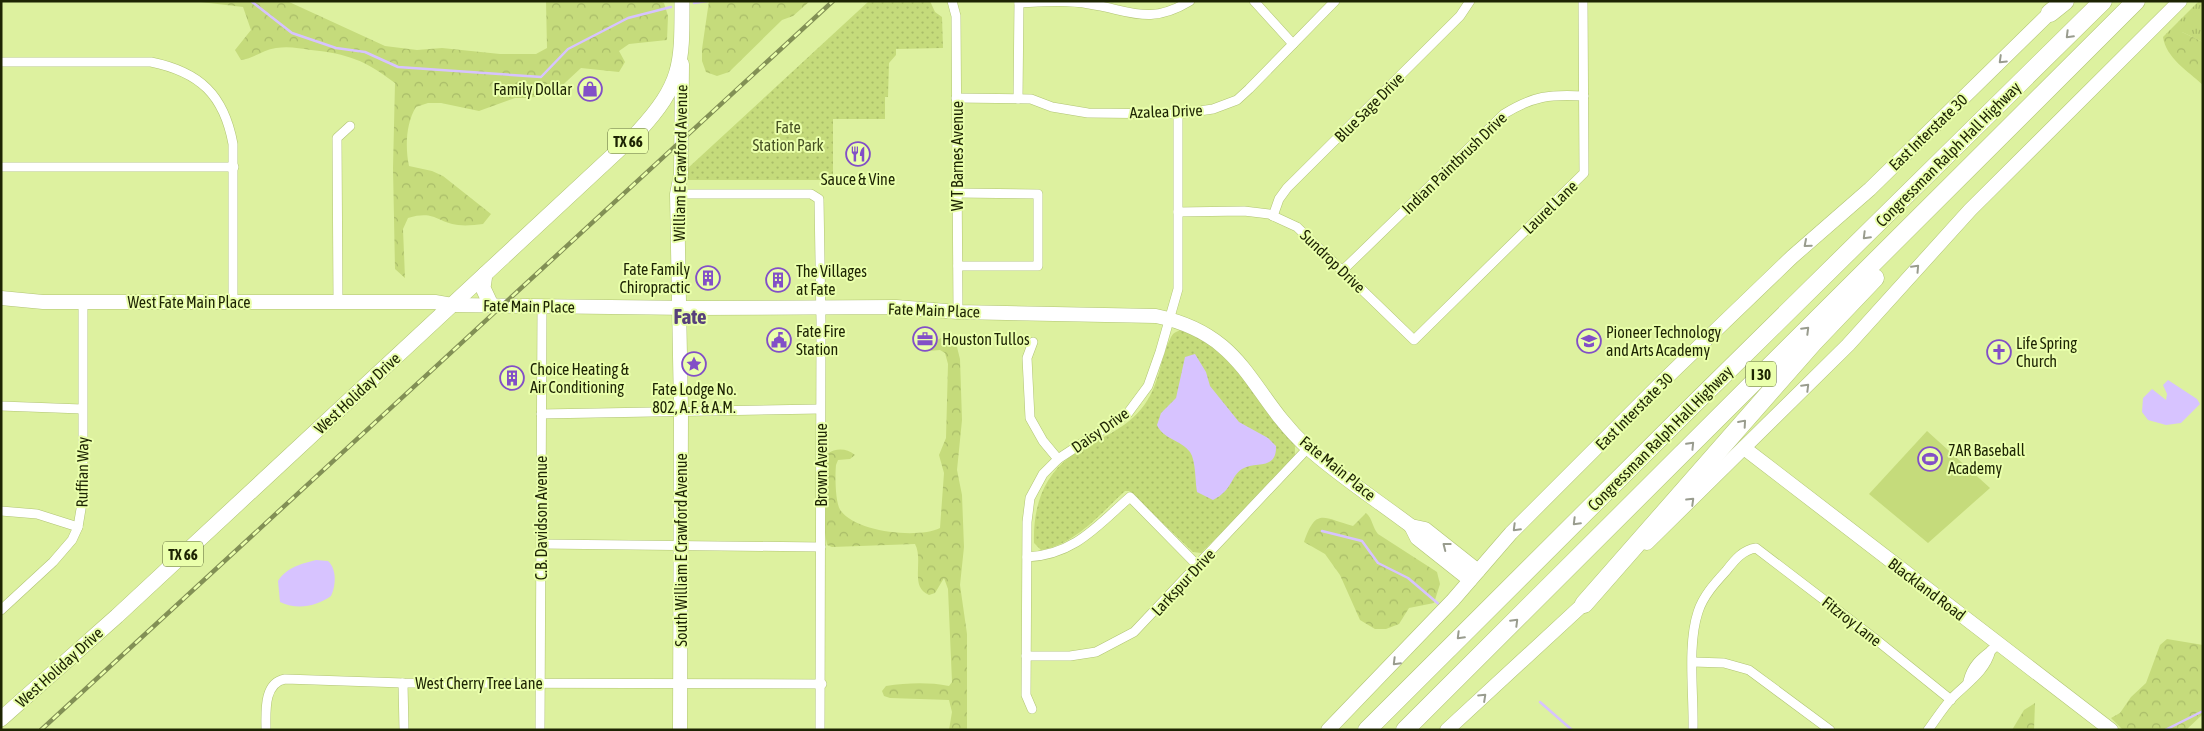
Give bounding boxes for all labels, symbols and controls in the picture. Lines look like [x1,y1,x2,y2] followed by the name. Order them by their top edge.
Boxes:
[2065,30,2074,39] one-way arrow
[1999,54,2008,63] one-way arrow
[1331,69,1408,146] street label: Blue Sage Drive
[577,76,603,102] shop icon: Family Dollar
[1872,78,2025,231] street label: Congressman Ralph Hall Highway
[493,80,572,99] place label: Family Dollar
[670,84,690,242] street label: William E Crawford Avenue
[1885,90,1971,174] street label: East Interstate 30
[948,101,966,211] street label: W T Barnes Avenue
[1129,101,1203,121] street label: Azalea Drive
[1398,109,1510,217] street label: Indian Paintbrush Drive
[752,118,824,154] park label: Fate Station Park
[608,128,648,154] road number: TX 66
[845,141,871,167] restaurant icon: Sauce & Vine
[821,170,895,188] place label: Sauce & Vine
[1519,177,1581,237] street label: Laurel Lane
[1296,226,1369,297] street label: Sundrop Drive
[1862,230,1871,239] one-way arrow
[1804,238,1813,247] one-way arrow
[620,260,690,297] place label: Fate Family Chiropractic
[796,262,867,298] place label: The Villages at Fate
[1910,264,1919,273] one-way arrow
[695,265,721,291] building icon: Fate Family Chiropractic
[765,267,791,293] building icon: The Villages at Fate
[128,293,250,311] street label: West Fate Main Place
[483,296,575,316] street label: Fate Main Place
[888,299,980,321] street label: Fate Main Place
[673,304,707,328] district label: Fate
[796,322,846,358] place label: Fate Fire Station
[1606,323,1722,360] place label: Pioneer Technology and Arts Academy
[912,326,938,352] office icon: Houston Tullos
[1800,326,1809,335] one-way arrow
[766,327,792,353] public building icon: Fate Fire Station
[1576,328,1602,354] school or university icon: Pioneer Technology and Arts Academy
[942,330,1030,348] place label: Houston Tullos
[2016,334,2077,370] place label: Life Spring Church
[1986,339,2012,365] church icon: Life Spring Church
[310,349,404,438] street label: West Holiday Drive
[681,351,707,377] place icon: Fate Lodge No. 802, A.F. & A.M.
[530,360,630,397] place label: Choice Heating & Air Conditioning
[1584,362,1737,515] street label: Congressman Ralph Hall Highway
[1746,362,1776,386] road number: I 30
[499,365,525,391] building icon: Choice Heating & Air Conditioning
[1592,369,1676,453] street label: East Interstate 30
[652,380,736,416] place label: Fate Lodge No. 802, A.F. & A.M.
[1800,384,1809,393] one-way arrow
[1068,404,1133,457] street label: Daisy Drive
[1737,419,1746,428] one-way arrow
[812,423,830,507] street label: Brown Avenue
[1297,432,1379,504] street label: Fate Main Place
[72,436,93,507] street label: Ruffian Way
[1685,441,1694,450] one-way arrow
[1948,441,2026,478] place label: 7AR Baseball Academy
[1917,446,1943,472] sports icon: 7AR Baseball Academy
[672,453,690,647] street label: South William E Crawford Avenue
[532,456,550,580] street label: C.B. Davidson Avenue
[1685,498,1694,507] one-way arrow
[1572,516,1581,525] one-way arrow
[1513,523,1522,532] one-way arrow
[163,542,203,566] road number: TX 66
[1443,543,1452,551] one-way arrow
[1148,545,1219,620] street label: Larkspur Drive
[1885,554,1969,624] street label: Blackland Road
[1818,592,1885,650] street label: Fitzroy Lane
[1509,618,1518,627] one-way arrow
[12,623,107,711] street label: West Holiday Drive
[1457,630,1466,639] one-way arrow
[1392,656,1401,665] one-way arrow
[415,674,543,693] street label: West Cherry Tree Lane
[1478,694,1487,703] one-way arrow

